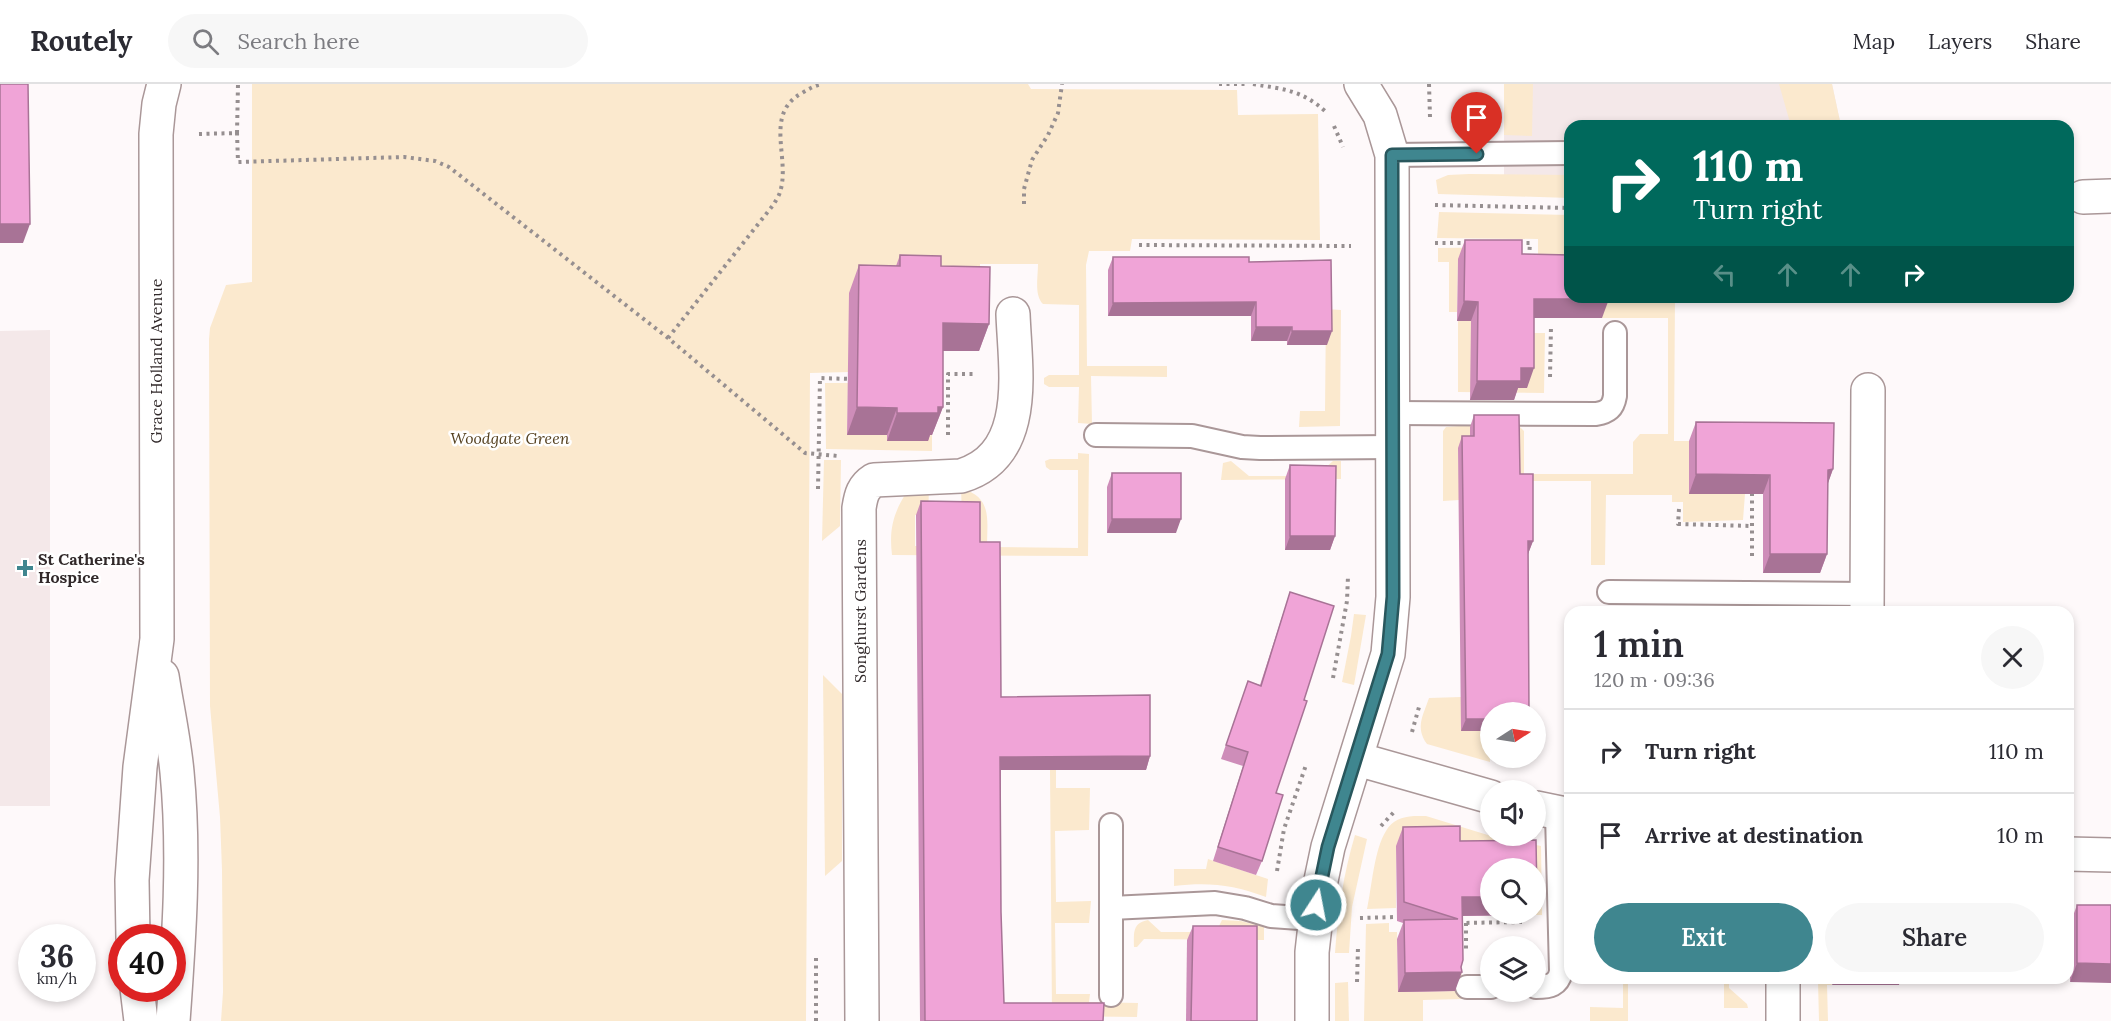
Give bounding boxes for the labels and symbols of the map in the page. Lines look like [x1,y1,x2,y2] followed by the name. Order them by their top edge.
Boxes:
[1451,92,1502,154] pin
[146,278,166,443] street label: Grace Holland Avenue
[450,428,570,448] park label: Woodgate Green
[850,539,870,683] street label: Songhurst Gardens
[38,549,145,587] place label: St Catherine's Hospice
[16,559,34,577] marker: St Catherine's Hospice
[1480,702,1546,768] north arrow
[1284,873,1348,937] position arrow
[108,924,186,1002] speed limit sign: 40

